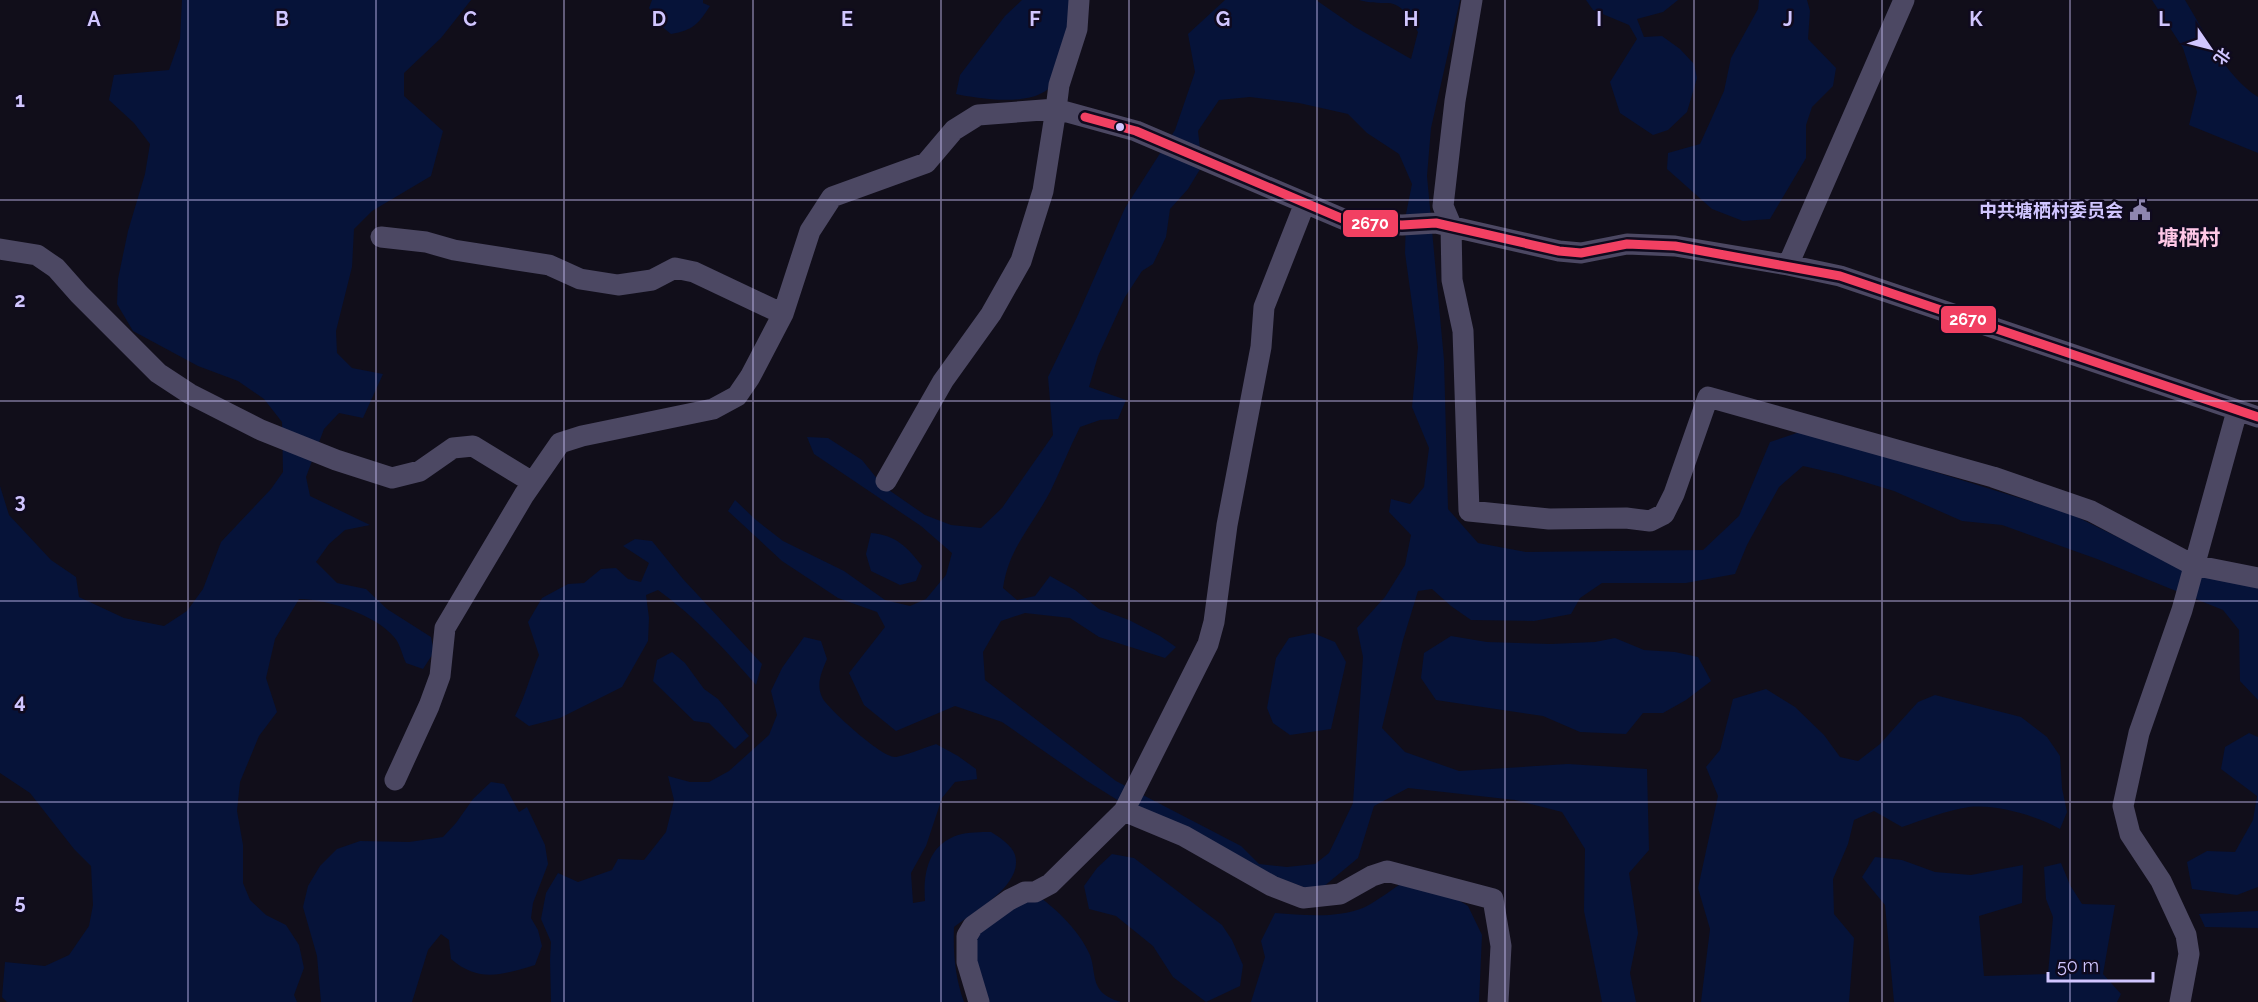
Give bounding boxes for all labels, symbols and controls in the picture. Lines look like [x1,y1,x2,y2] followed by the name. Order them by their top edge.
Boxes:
[87,7,101,31] text: A
[275,7,289,31] text: B
[463,7,477,31] text: C
[652,7,666,31] text: D
[841,7,853,31] text: E
[1029,7,1041,31] text: F
[1216,7,1230,31] text: G
[1404,7,1418,31] text: H
[1596,7,1602,31] text: I
[1783,7,1793,31] text: J
[1969,7,1983,31] text: K
[2158,7,2170,31] text: L
[2180,18,2240,78] north arrow
[2210,44,2234,68] text: 北
[15,88,25,112] text: 1
[1114,121,1126,133] unlabelled marker
[2128,198,2152,222] public building icon: 中共塘栖村委员会
[1979,200,2123,221] place label: 中共塘栖村委员会
[1342,209,1399,238] line badge: 2670
[1351,214,1389,233] text: 2670
[2158,225,2221,250] district label: 塘栖村
[14,288,26,312] text: 2
[1940,305,1997,334] line badge: 2670
[1949,310,1987,329] text: 2670
[14,489,26,513] text: 3
[14,689,26,713] text: 4
[14,890,26,914] text: 5
[2048,945,2153,983] scale bar
[2057,955,2099,976] text: 50 m

